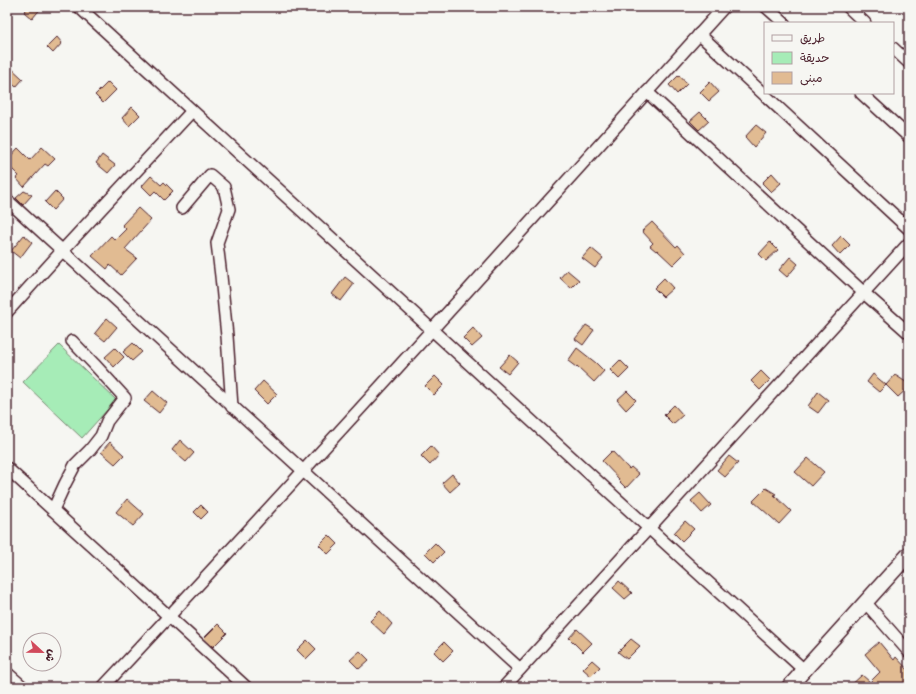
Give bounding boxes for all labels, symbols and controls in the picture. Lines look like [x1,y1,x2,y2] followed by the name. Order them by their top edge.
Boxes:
[764,22,894,94] legend
[800,31,825,48] text: طريق
[800,51,829,68] text: حديقة
[800,71,823,88] text: مبنى
[22,632,62,672] north arrow
[40,646,59,664] text: ش

